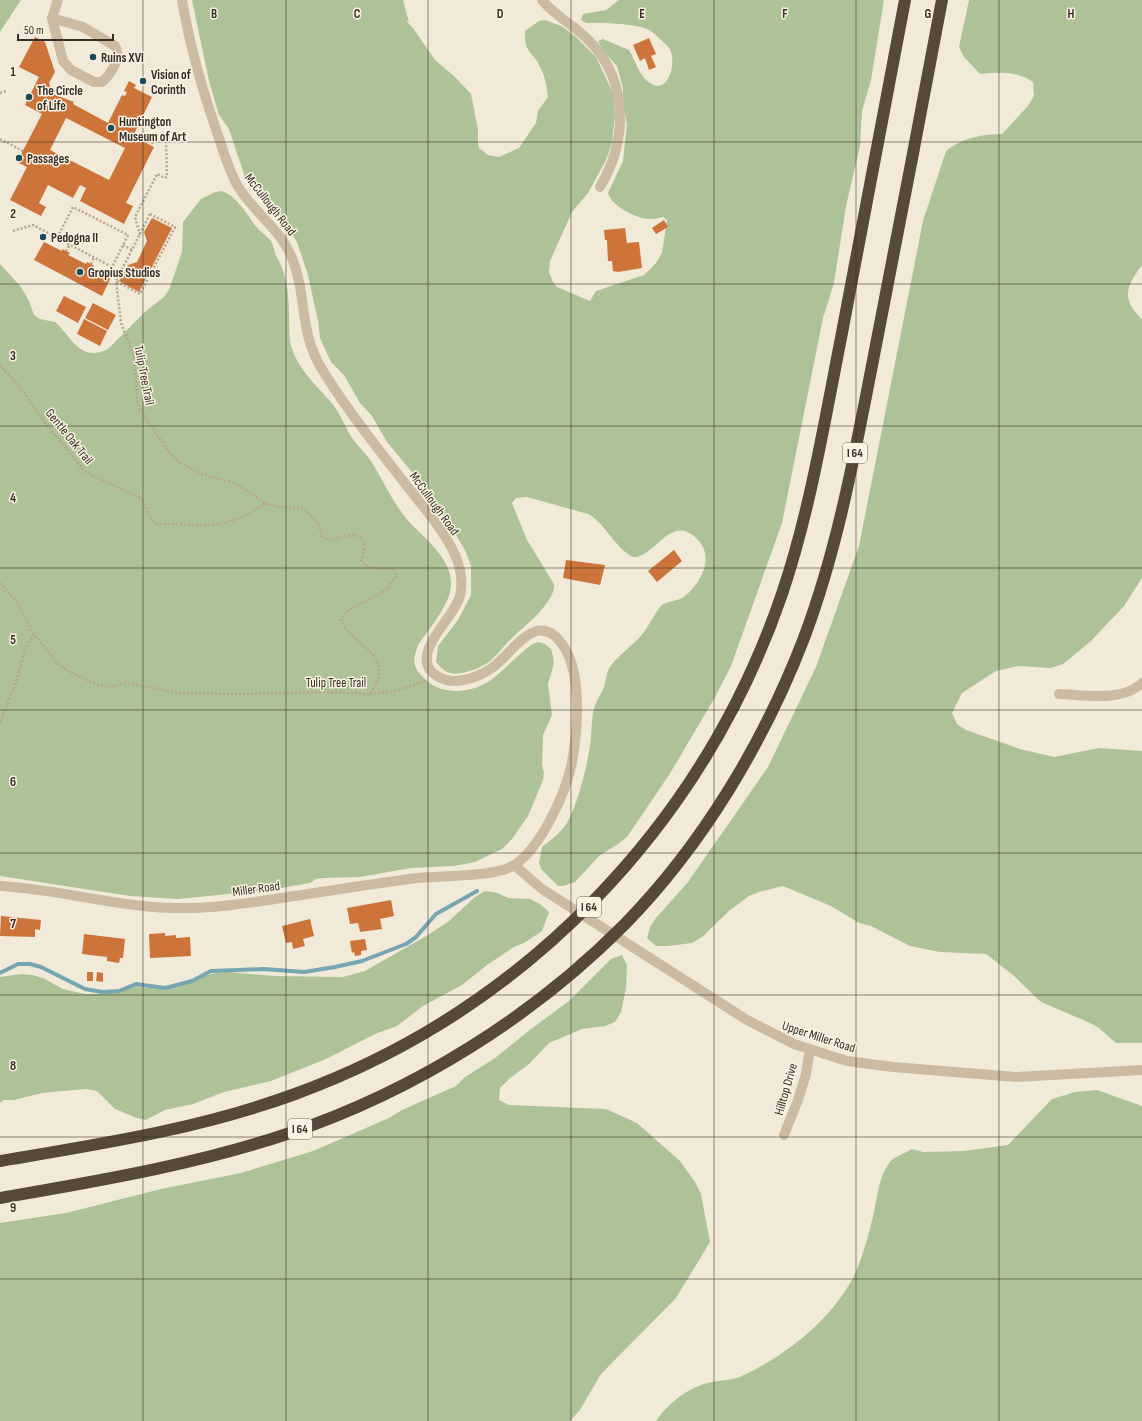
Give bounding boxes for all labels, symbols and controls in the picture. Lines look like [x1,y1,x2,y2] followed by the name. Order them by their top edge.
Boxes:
[211,6,217,22] text: B
[354,6,361,22] text: C
[497,6,504,22] text: D
[639,6,645,22] text: E
[782,6,788,22] text: F
[925,6,932,22] text: G
[1068,6,1075,22] text: H
[18,16,113,42] scale bar
[24,23,44,38] text: 50 m
[101,50,144,66] place label: Ruins XVI
[88,52,98,62] marker: Ruins XVI
[10,64,16,80] text: 1
[151,67,192,98] place label: Vision of Corinth
[138,76,148,86] marker: Vision of Corinth
[37,83,83,114] place label: The Circle of Life
[24,92,34,102] marker: The Circle of Life
[119,114,187,145] place label: Huntington Museum of Art
[106,123,116,133] marker: Huntington Museum of Art
[27,151,69,167] place label: Passages
[14,153,24,163] marker: Passages
[241,170,300,239] street label: McCullough Road
[10,206,16,222] text: 2
[51,230,98,246] place label: Pedogna II
[38,232,48,242] marker: Pedogna II
[88,265,160,281] place label: Gropius Studios
[75,267,85,277] marker: Gropius Studios
[130,344,158,406] street label: Tulip Tree Trail
[10,348,16,364] text: 3
[42,406,97,468] street label: Gentle Oak Trail
[843,443,867,463] road number: I 64
[406,469,463,539] street label: McCullough Road
[10,490,16,506] text: 4
[10,632,16,648] text: 5
[306,675,366,691] street label: Tulip Tree Trail
[10,774,16,790] text: 6
[231,878,281,900] street label: Miller Road
[577,897,601,917] road number: I 64
[10,916,16,932] text: 7
[780,1018,857,1056] street label: Upper Miller Road
[10,1058,16,1074] text: 8
[771,1061,801,1117] street label: Hilltop Drive
[288,1119,312,1139] road number: I 64
[10,1200,16,1216] text: 9

